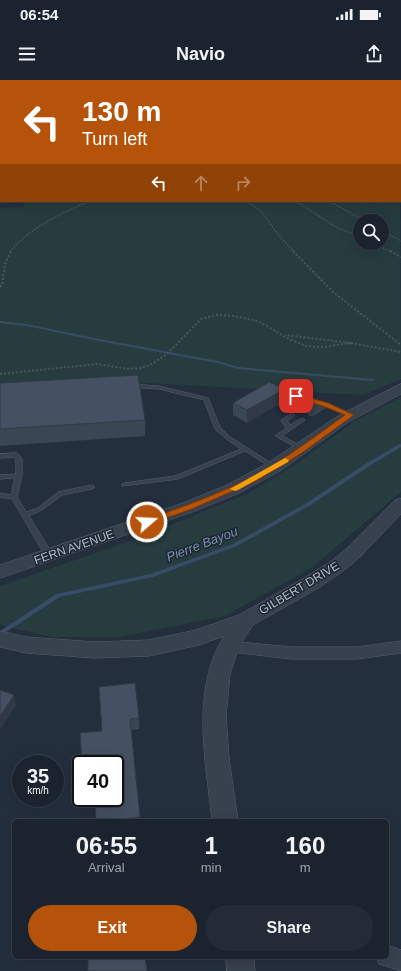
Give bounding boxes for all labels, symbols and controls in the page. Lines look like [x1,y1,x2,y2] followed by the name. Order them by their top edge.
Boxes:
[20,6,58,23] text: 06:54
[16,43,38,65] icon: menu
[363,43,385,65] icon: share
[176,44,225,64] text: Navio
[16,96,68,148] icon: left
[82,96,161,127] text: 130 m
[82,129,147,149] text: Turn left
[148,172,170,194] icon: left
[190,172,212,194] icon: ahead
[232,172,254,194] icon: right
[353,214,389,250] map controls
[353,214,389,250] button: search
[279,379,313,413] pin
[285,385,307,407] icon: arrive
[126,501,168,543] position arrow
[164,524,240,564] water label: Pierre Bayou
[32,527,116,567] street label: FERN AVENUE
[256,559,342,617] street label: GILBERT DRIVE
[72,755,124,807] speed limit sign: 40
[27,765,49,787] text: 35
[27,785,49,796] text: km/h
[76,832,137,859] text: 06:55
[204,832,218,859] text: 1
[285,832,325,859] text: 160
[88,860,125,875] text: Arrival
[201,860,222,875] text: min
[300,860,311,875] text: m
[28,905,197,951] button: Exit
[205,905,373,951] button: Share

